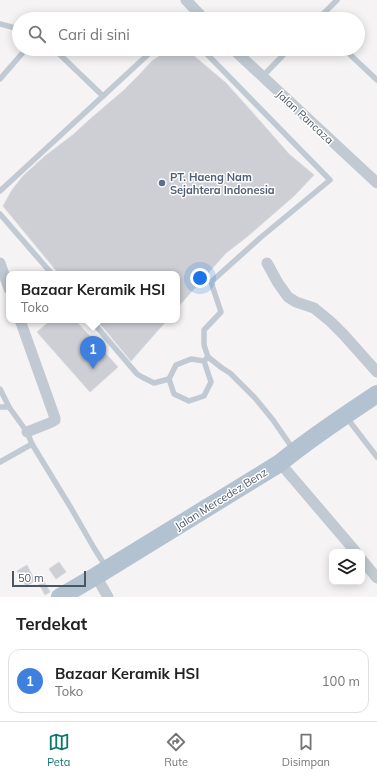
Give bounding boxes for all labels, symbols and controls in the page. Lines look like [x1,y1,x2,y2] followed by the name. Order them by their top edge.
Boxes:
[12,12,365,56] search box
[26,23,48,45] icon: search
[58,25,130,44] text: Cari di sini
[274,87,336,147] street label: Jalan Pancaza
[170,170,275,197] place label: PT. Haeng Nam Sejahtera Indonesia
[157,178,167,188] marker: PT. Haeng Nam Sejahtera Indonesia
[190,268,210,288] your location
[6,271,180,323] popup
[21,280,165,299] text: Bazaar Keramik HSI
[21,299,49,315] text: Toko
[80,336,106,369] pin: 1
[172,465,270,533] street label: Jalan Mercedez Benz
[329,549,365,585] map controls
[329,549,365,585] button: layers
[12,569,86,588] scale bar
[18,571,44,585] text: 50 m
[16,613,87,634] text: Terdekat
[55,664,200,683] text: Bazaar Keramik HSI
[26,673,34,689] text: 1
[322,673,360,689] text: 100 m
[55,683,83,699] text: Toko
[47,731,70,769] tab: Peta
[164,731,188,769] tab: Rute
[282,731,330,769] tab: Disimpan

